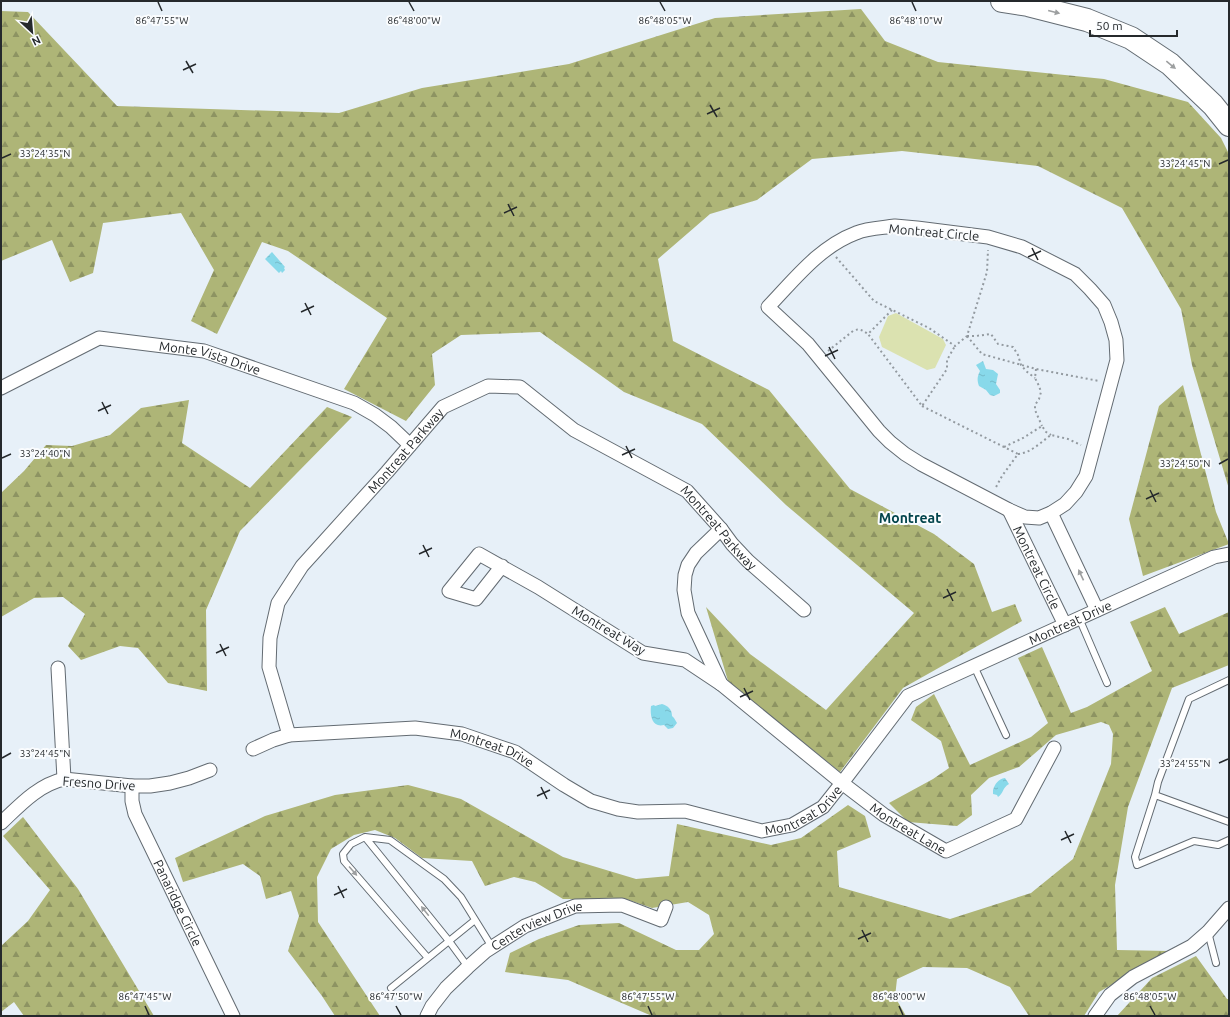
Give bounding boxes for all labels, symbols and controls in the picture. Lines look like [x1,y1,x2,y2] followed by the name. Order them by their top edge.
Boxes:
[1048,9,1061,15] one-way arrow
[12,12,52,52] north arrow
[1090,12,1177,38] scale bar
[136,15,188,26] text: 86°47'55"W
[388,15,440,26] text: 86°48'00"W
[639,15,691,26] text: 86°48'05"W
[890,15,942,26] text: 86°48'10"W
[1096,19,1123,32] text: 50 m
[30,34,43,48] text: N
[1166,61,1177,70] one-way arrow
[20,148,70,159] text: 33°24'35"N
[1160,158,1210,169] text: 33°24'45"N
[888,221,980,243] street label: Montreat Circle
[158,339,263,377] street label: Monte Vista Drive
[365,405,446,495] street label: Montreat Parkway
[20,448,70,459] text: 33°24'40"N
[1160,458,1210,469] text: 33°24'50"N
[678,482,760,572] street label: Montreat Parkway
[879,510,941,526] district label: Montreat
[1011,524,1063,612] street label: Montreat Circle
[1078,569,1084,580] one-way arrow
[1027,598,1114,647] street label: Montreat Drive
[570,603,648,657] street label: Montreat Way
[449,726,537,770] street label: Montreat Drive
[20,748,70,759] text: 33°24'45"N
[1160,758,1210,769] text: 33°24'55"N
[62,773,136,793] street label: Fresno Drive
[763,783,844,837] street label: Montreat Drive
[867,800,949,857] street label: Montreat Lane
[151,857,205,948] street label: Panaridge Circle
[348,866,357,877] one-way arrow
[488,899,583,953] street label: Centerview Drive
[420,905,429,916] one-way arrow
[119,991,171,1002] text: 86°47'45"W
[370,991,422,1002] text: 86°47'50"W
[622,991,674,1002] text: 86°47'55"W
[873,991,925,1002] text: 86°48'00"W
[1124,991,1176,1002] text: 86°48'05"W

